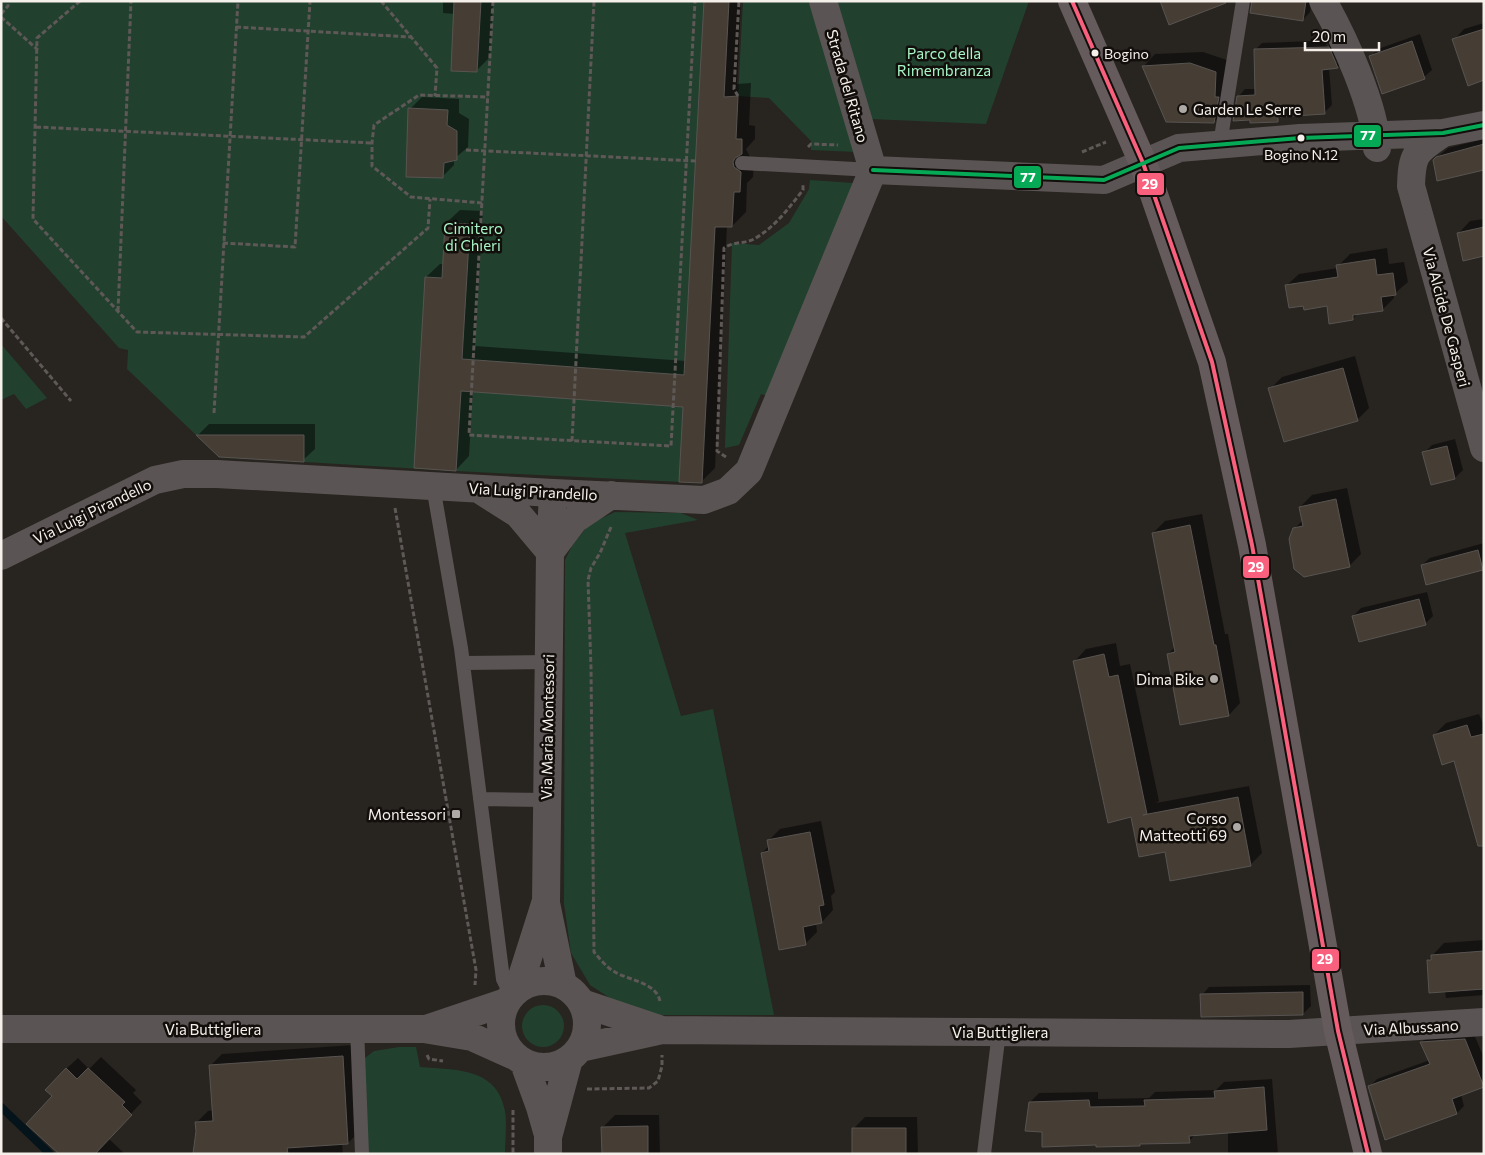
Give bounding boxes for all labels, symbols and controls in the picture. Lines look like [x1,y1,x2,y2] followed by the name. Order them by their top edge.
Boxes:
[1305,20,1379,52] scale bar
[823,27,873,145] street label: Strada del Ritano
[1312,27,1346,45] text: 20 m
[897,44,991,79] park label: Parco della Rimembranza
[1104,45,1149,62] place label: Bogino
[1090,48,1100,58] marker: Bogino
[1193,100,1301,118] place label: Garden Le Serre
[1177,103,1189,115] marker: Garden Le Serre
[1353,124,1382,148] line badge: 77
[1360,126,1376,143] text: 77
[1296,133,1306,143] marker: Bogino N.12
[1264,146,1338,163] place label: Bogino N.12
[1013,165,1042,189] line badge: 77
[1020,168,1036,185] text: 77
[1136,172,1165,196] line badge: 29
[1142,175,1159,192] text: 29
[443,219,503,254] park label: Cimitero di Chieri
[1420,245,1474,389] street label: Via Alcide De Gasperi
[30,475,154,547] street label: Via Luigi Pirandello
[468,479,598,503] street label: Via Luigi Pirandello
[1242,555,1270,579] line badge: 29
[1248,558,1265,575] text: 29
[537,654,557,800] street label: Via Maria Montessori
[1136,670,1204,688] place label: Dima Bike
[1208,673,1220,685] marker: Dima Bike
[368,805,446,823] place label: Montessori
[450,808,462,820] marker: Montessori
[1139,809,1227,844] place label: Corso Matteotti 69
[1231,821,1243,833] marker: Corso Matteotti 69
[1311,948,1340,972] line badge: 29
[1317,950,1334,967] text: 29
[1363,1016,1459,1038] street label: Via Albussano
[165,1020,261,1038] street label: Via Buttigliera
[952,1023,1048,1041] street label: Via Buttigliera

